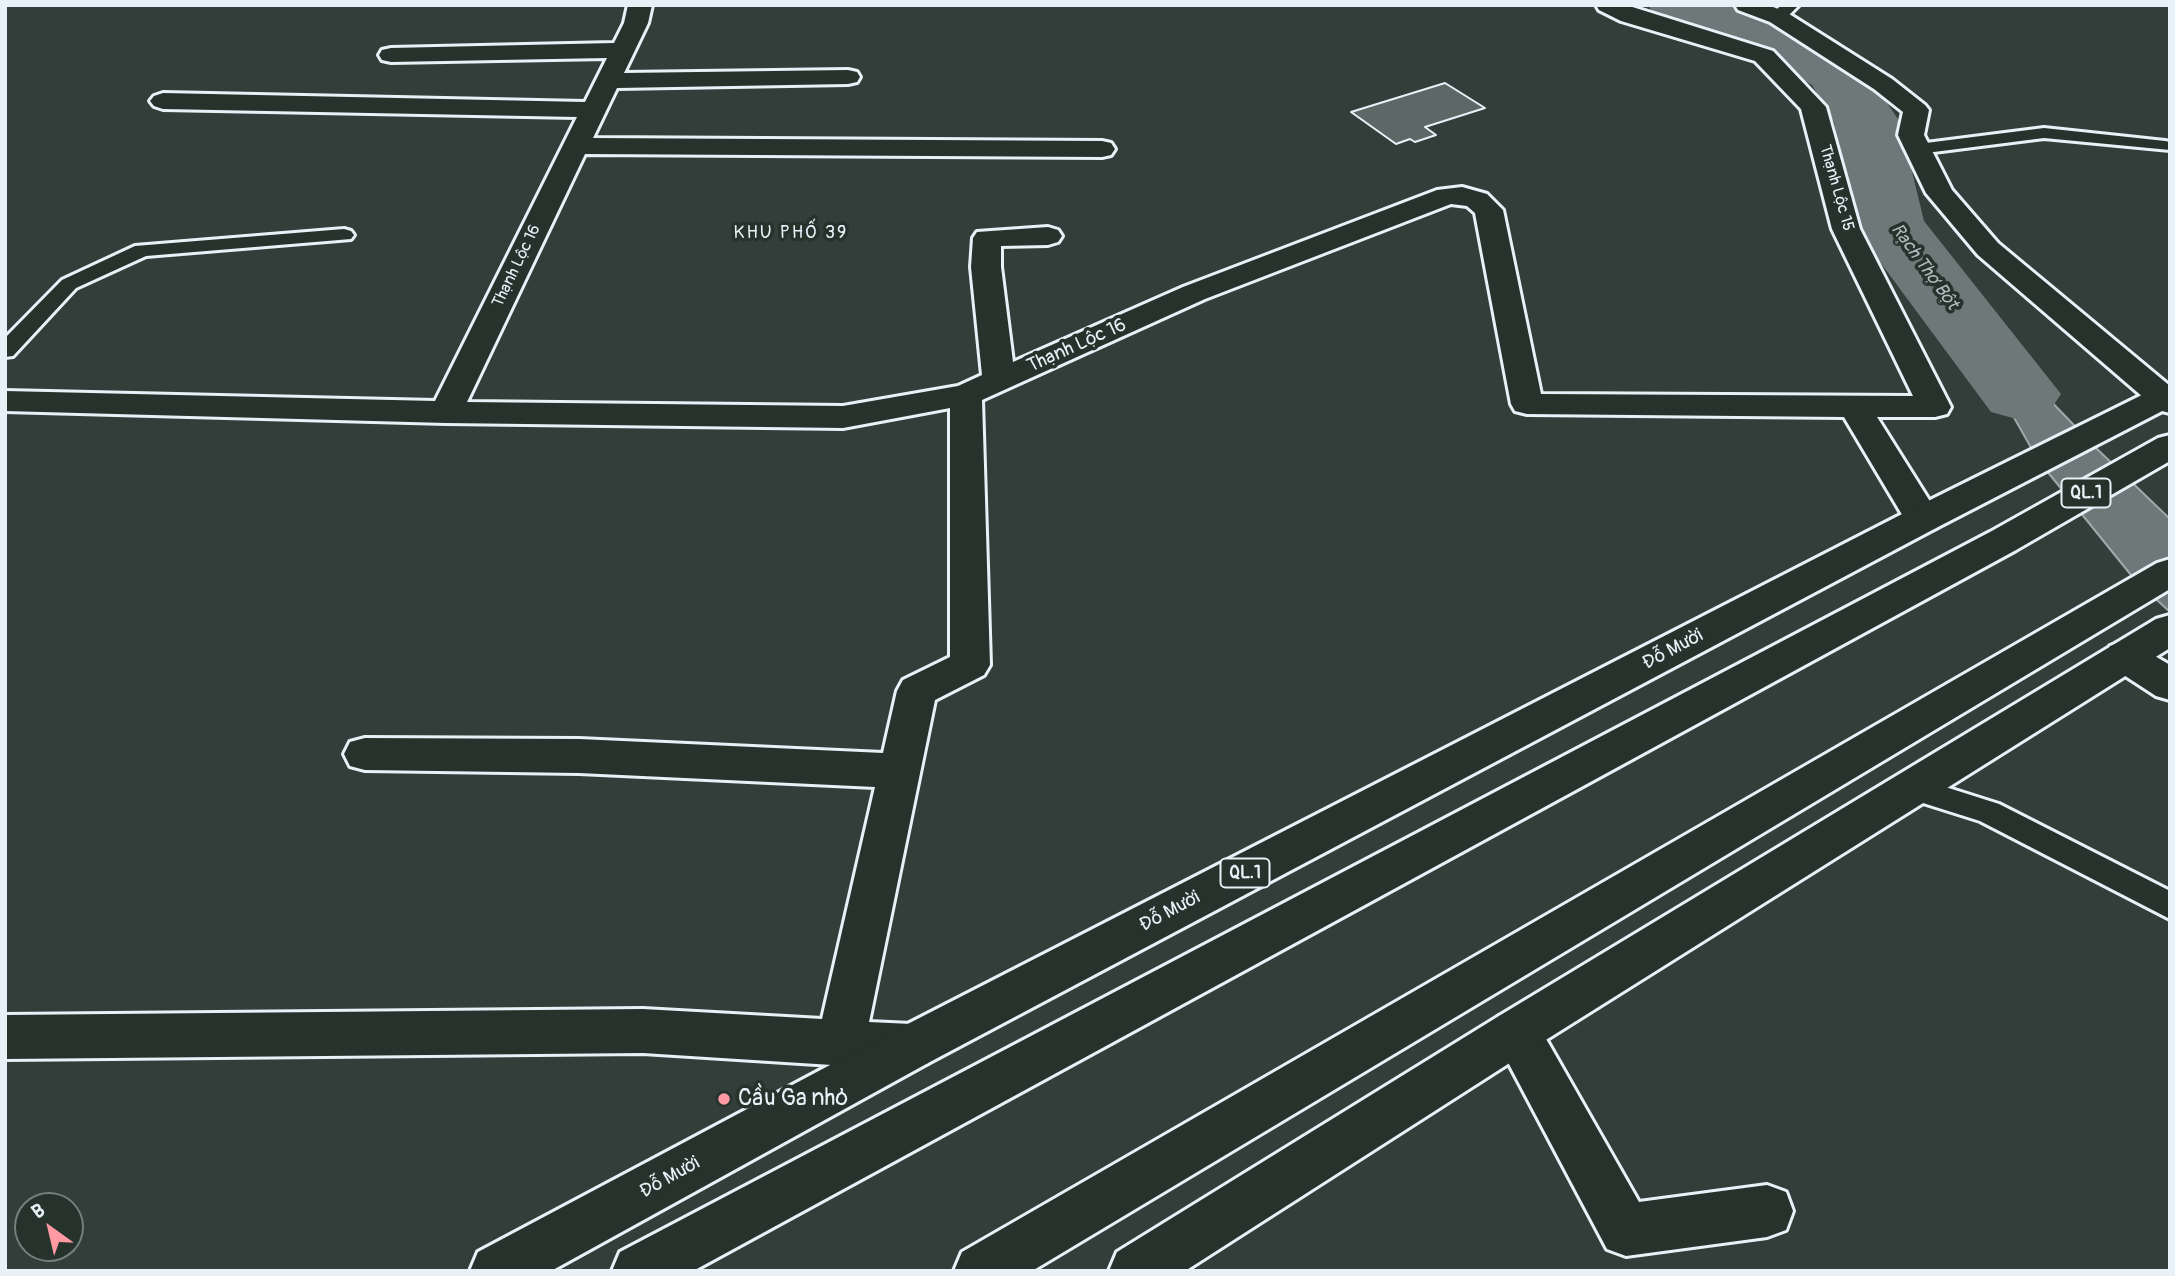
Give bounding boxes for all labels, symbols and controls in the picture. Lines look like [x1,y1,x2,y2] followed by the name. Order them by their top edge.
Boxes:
[1815,143,1857,233] street label: Thạnh Lộc 15
[1886,220,1962,314] water label: Rạch Thợ Bột
[489,222,545,310] street label: Thạnh Lộc 16
[735,222,847,244] district label: KHU PHỐ 39
[1024,314,1130,378] street label: Thạnh Lộc 16
[2062,478,2110,508] road number: QL.1
[1639,625,1707,675] street label: Đỗ Mười
[1220,858,1270,888] road number: QL.1
[1136,887,1204,937] street label: Đỗ Mười
[738,1085,848,1113] place label: Cầu Ga nhỏ
[716,1091,732,1107] marker: Cầu Ga nhỏ
[636,1152,704,1204] street label: Đỗ Mười
[14,1192,84,1262] north arrow
[27,1198,50,1224] text: B

